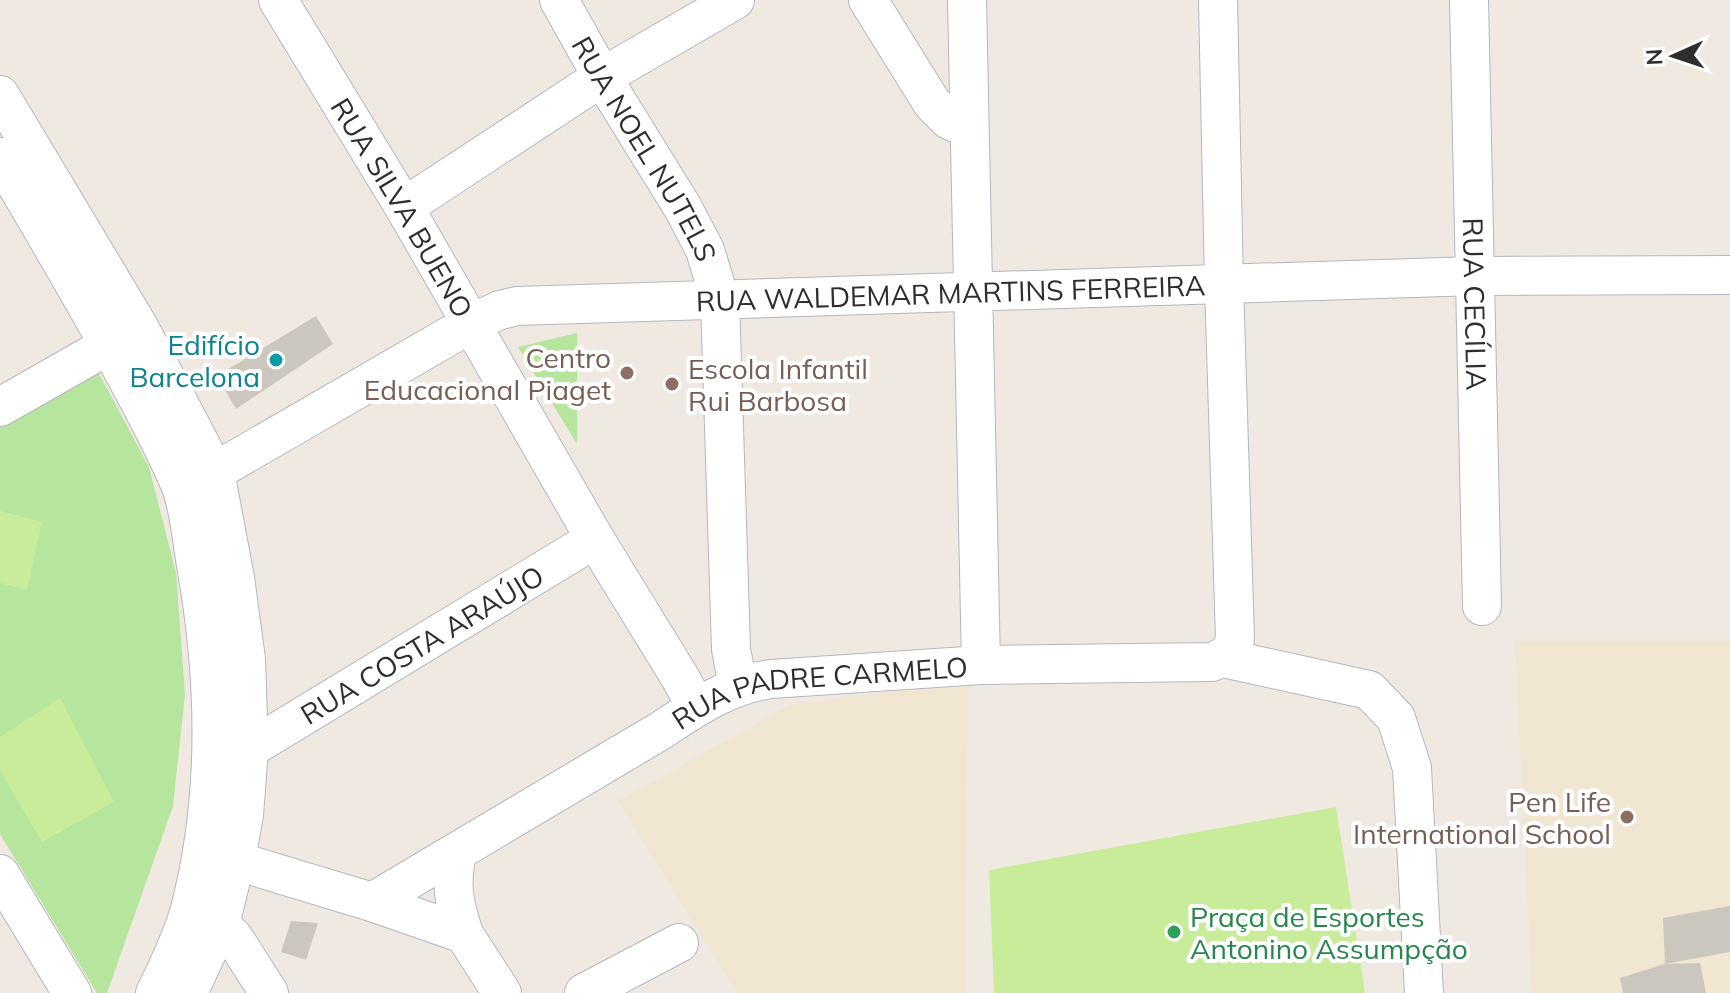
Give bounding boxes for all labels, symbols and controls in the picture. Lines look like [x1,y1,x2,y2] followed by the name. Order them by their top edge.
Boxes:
[1634,16,1714,96] north arrow
[565,30,725,265] street label: RUA NOEL NUTELS
[1640,48,1668,66] text: N
[324,91,481,324] street label: RUA SILVA BUENO
[1456,217,1495,391] street label: RUA CECÍLIA
[695,267,1206,318] street label: RUA WALDEMAR MARTINS FERREIRA
[130,327,260,394] place label: Edifício Barcelona
[364,340,611,407] place label: Centro Educacional Piaget
[267,351,285,369] marker: Edifício Barcelona
[688,351,868,418] place label: Escola Infantil Rui Barbosa
[618,364,636,382] marker: Centro Educacional Piaget
[663,375,681,393] marker: Escola Infantil Rui Barbosa
[294,557,550,731] street label: RUA COSTA ARAÚJO
[665,648,969,736] street label: RUA PADRE CARMELO
[1353,784,1611,851] place label: Pen Life International School
[1618,808,1636,826] marker: Pen Life International School
[1190,899,1468,966] place label: Praça de Esportes Antonino Assumpção
[1165,923,1183,941] marker: Praça de Esportes Antonino Assumpção

